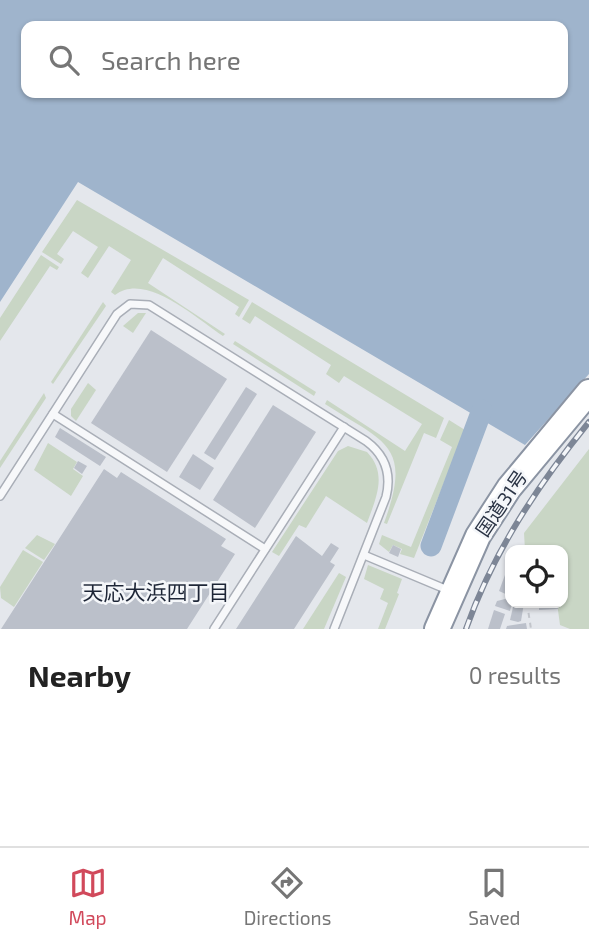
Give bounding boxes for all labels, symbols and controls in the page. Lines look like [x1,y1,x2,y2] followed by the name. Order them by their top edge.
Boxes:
[21,21,568,98] search box
[45,41,83,79] icon: search
[101,44,241,75] text: Search here
[470,465,532,541] street label: 国道31号
[505,545,568,608] map controls
[505,545,568,608] button: locate
[83,579,230,604] district label: 天応大浜四丁目
[28,657,131,693] text: Nearby
[469,661,561,689] text: 0 results
[69,864,107,929] tab: Map
[244,864,331,929] tab: Directions
[468,864,520,929] tab: Saved

